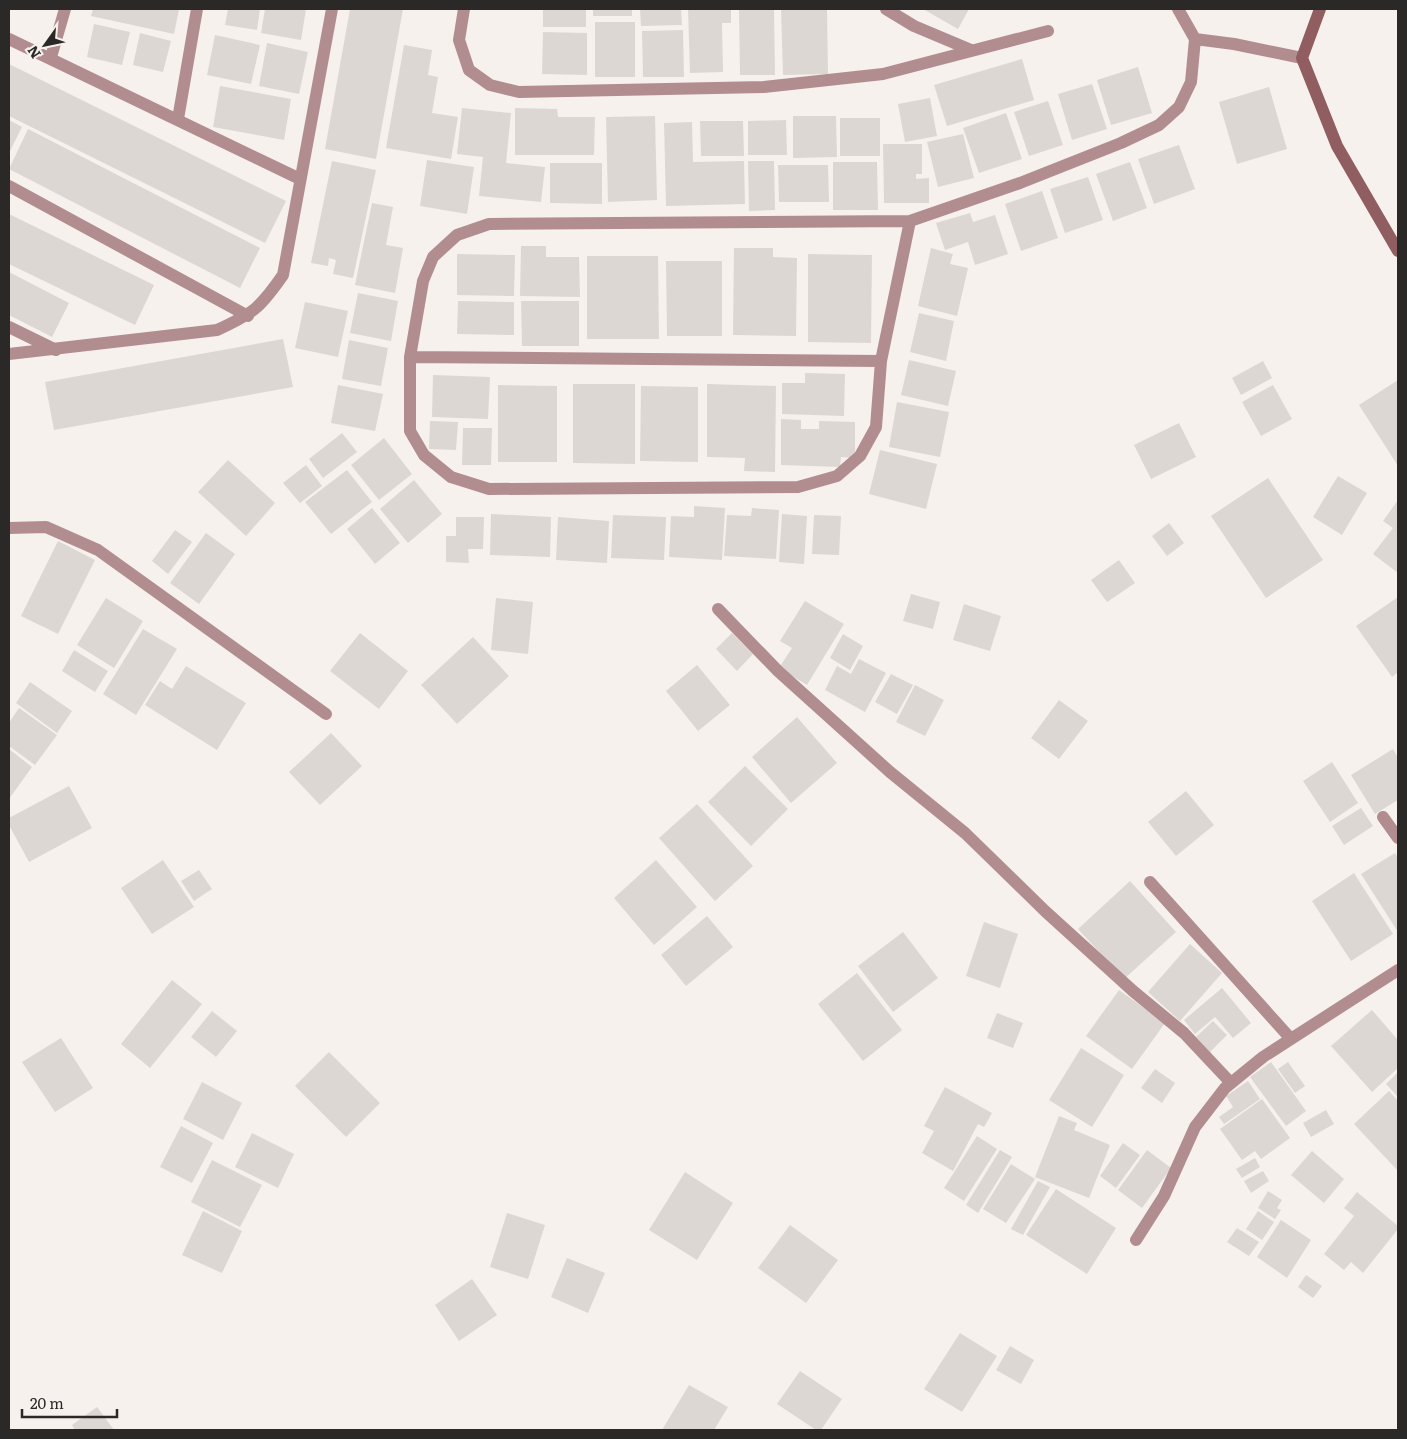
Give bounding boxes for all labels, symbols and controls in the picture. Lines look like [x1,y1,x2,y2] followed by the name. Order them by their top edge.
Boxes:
[20,20,70,70] north arrow
[22,42,45,63] text: N
[22,1386,118,1418] scale bar
[30,1391,64,1414] text: 20 m

